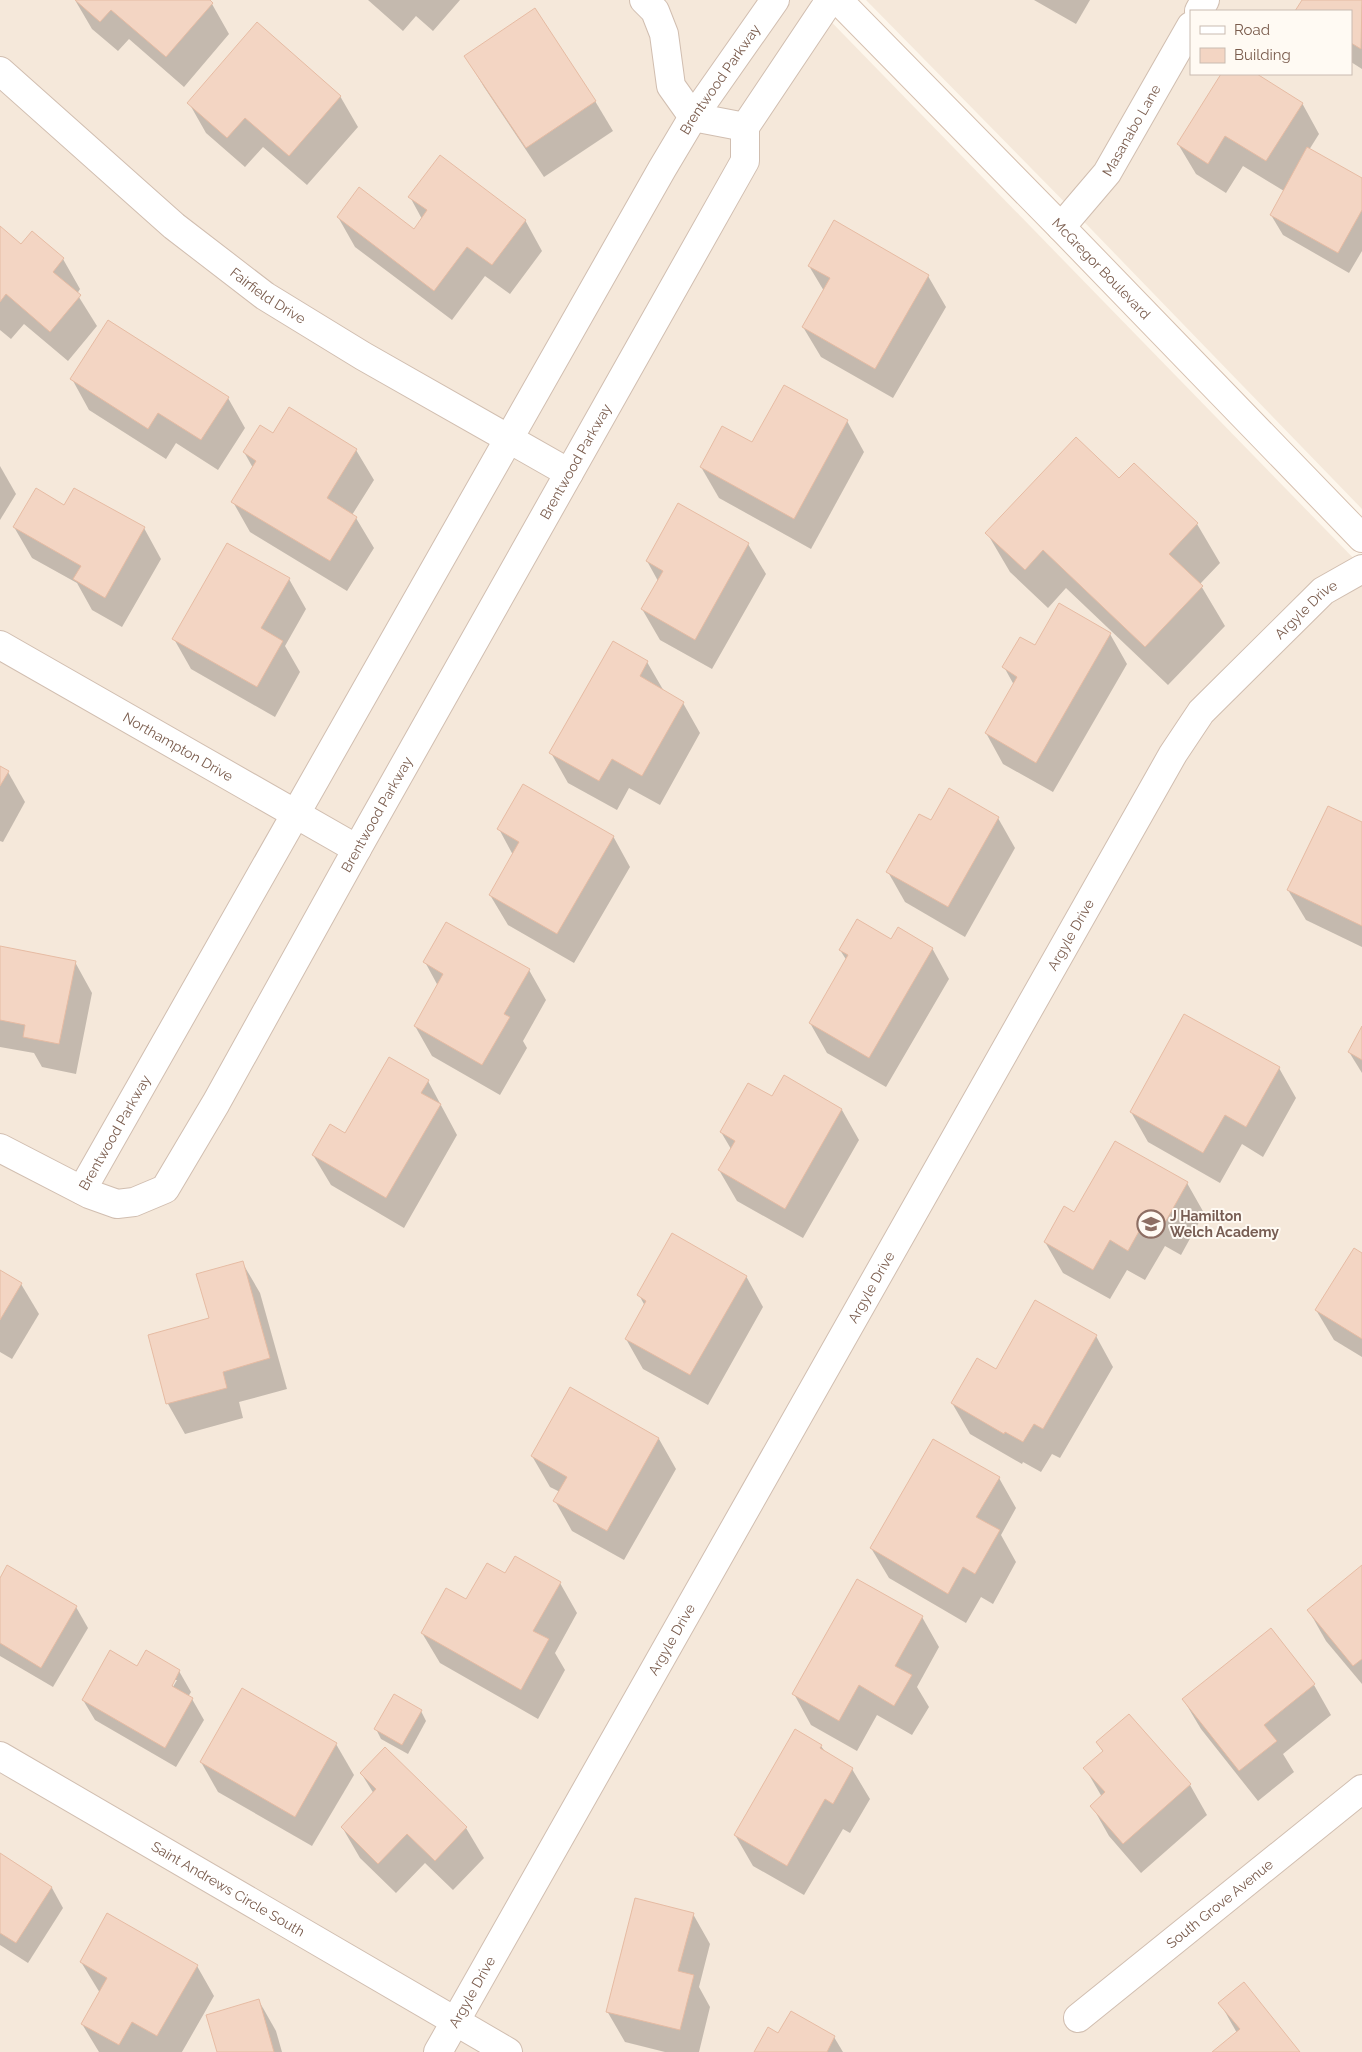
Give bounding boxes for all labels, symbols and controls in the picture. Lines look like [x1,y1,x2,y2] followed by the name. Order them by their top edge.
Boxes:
[1190,10,1352,75] legend
[677,21,764,137] street label: Brentwood Parkway
[1234,21,1270,39] text: Road
[1234,46,1291,64] text: Building
[1099,82,1164,179] street label: Masanabo Lane
[1049,215,1154,322] street label: McGregor Boulevard
[227,264,308,327] street label: Fairfield Drive
[537,401,615,522] street label: Brentwood Parkway
[1271,577,1340,642] street label: Argyle Drive
[120,709,236,784] street label: Northampton Drive
[338,753,416,875] street label: Brentwood Parkway
[1044,896,1097,973] street label: Argyle Drive
[76,1072,154,1193] street label: Brentwood Parkway
[1170,1208,1279,1240] place label: J Hamilton Welch Academy
[1136,1209,1166,1239] school or university icon: J Hamilton Welch Academy
[845,1249,898,1326] street label: Argyle Drive
[645,1601,698,1678] street label: Argyle Drive
[149,1838,308,1940] street label: Saint Andrews Circle South
[1163,1856,1276,1951] street label: South Grove Avenue
[445,1953,499,2030] street label: Argyle Drive

